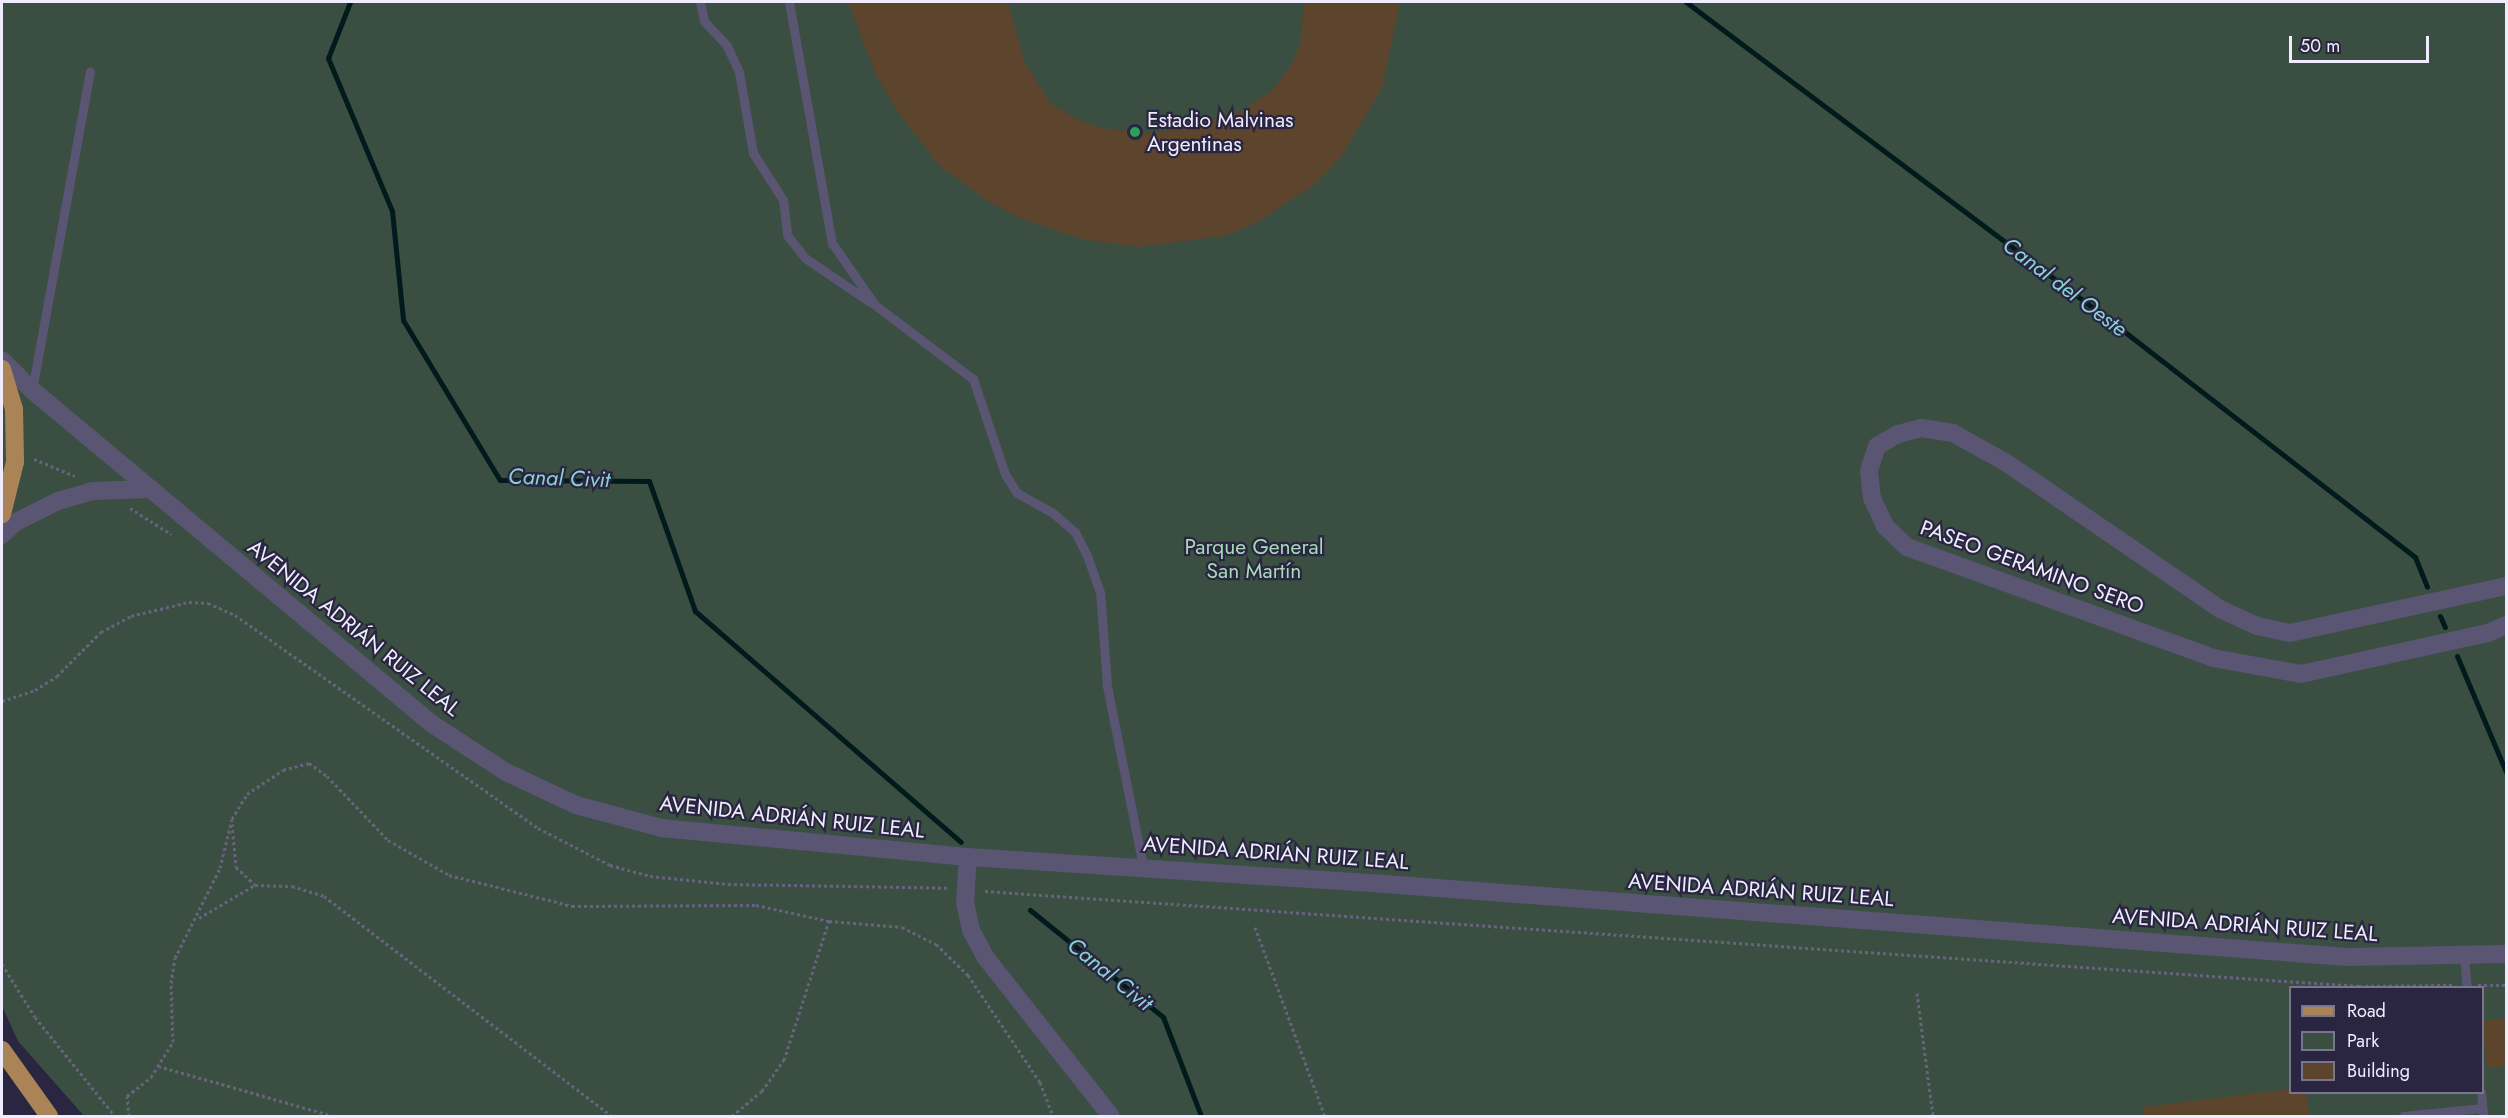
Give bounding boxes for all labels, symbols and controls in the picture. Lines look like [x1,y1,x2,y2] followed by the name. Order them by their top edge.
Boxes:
[2292,24,2432,62] scale bar
[2300,33,2340,59] text: 50 m
[1147,107,1294,157] place label: Estadio Malvinas Argentinas
[1128,125,1142,139] marker: Estadio Malvinas Argentinas
[1998,232,2132,342] water label: Canal del Oeste
[508,463,610,493] water label: Canal Civit
[1917,515,2147,619] street label: PASEO GERAMINO SERO
[1184,534,1324,584] park label: Parque General San Martín
[243,535,465,721] street label: AVENIDA ADRIÁN RUIZ LEAL
[658,791,926,843] street label: AVENIDA ADRIÁN RUIZ LEAL
[1142,831,1410,875] street label: AVENIDA ADRIÁN RUIZ LEAL
[1627,868,1895,912] street label: AVENIDA ADRIÁN RUIZ LEAL
[2111,903,2379,947] street label: AVENIDA ADRIÁN RUIZ LEAL
[1062,932,1158,1016] water label: Canal Civit
[2289,986,2484,1094] legend
[2347,998,2386,1024] text: Road
[2347,1028,2379,1054] text: Park
[2347,1058,2410,1084] text: Building

